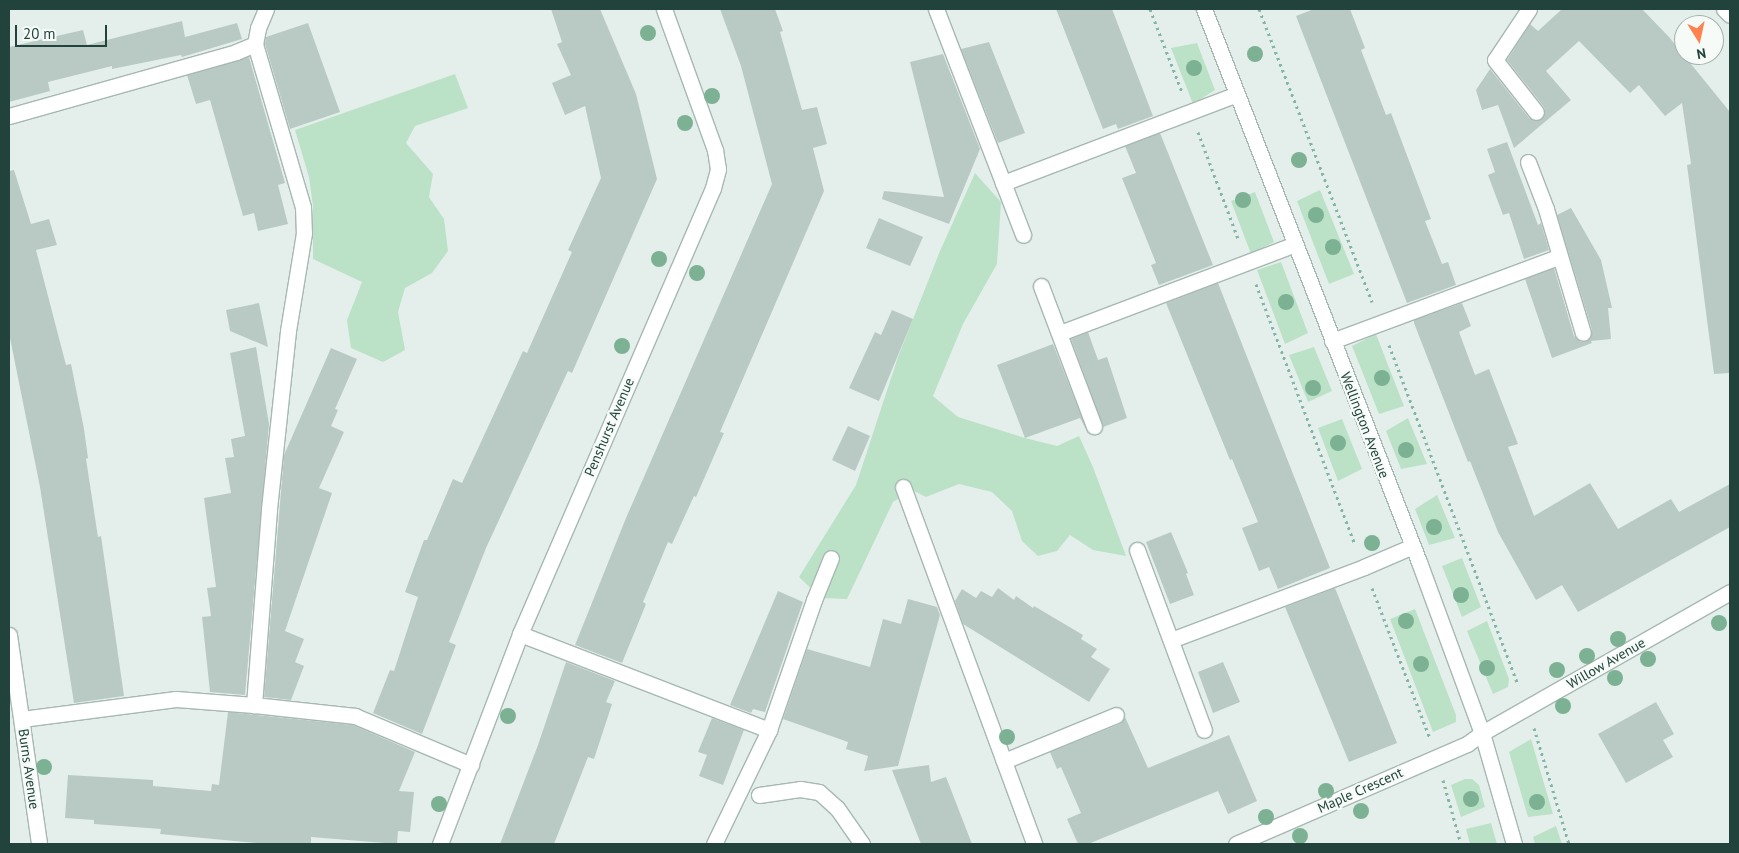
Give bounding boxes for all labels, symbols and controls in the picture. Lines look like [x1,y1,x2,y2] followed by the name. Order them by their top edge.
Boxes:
[18,15,110,47] scale bar
[1674,15,1724,65] north arrow
[23,24,56,43] text: 20 m
[1695,44,1708,63] text: N
[1337,370,1393,480] street label: Wellington Avenue
[581,375,637,479] street label: Penshurst Avenue
[1563,634,1649,692] street label: Willow Avenue
[15,727,43,811] street label: Burns Avenue
[1315,764,1405,816] street label: Maple Crescent

